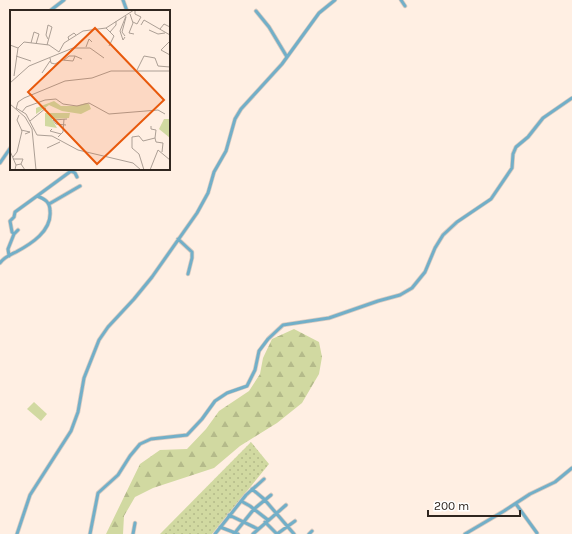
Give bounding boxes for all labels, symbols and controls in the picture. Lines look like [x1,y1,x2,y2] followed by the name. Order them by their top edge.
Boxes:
[10,10,170,170] inset map
[428,492,520,518] scale bar
[434,499,469,513] text: 200 m

